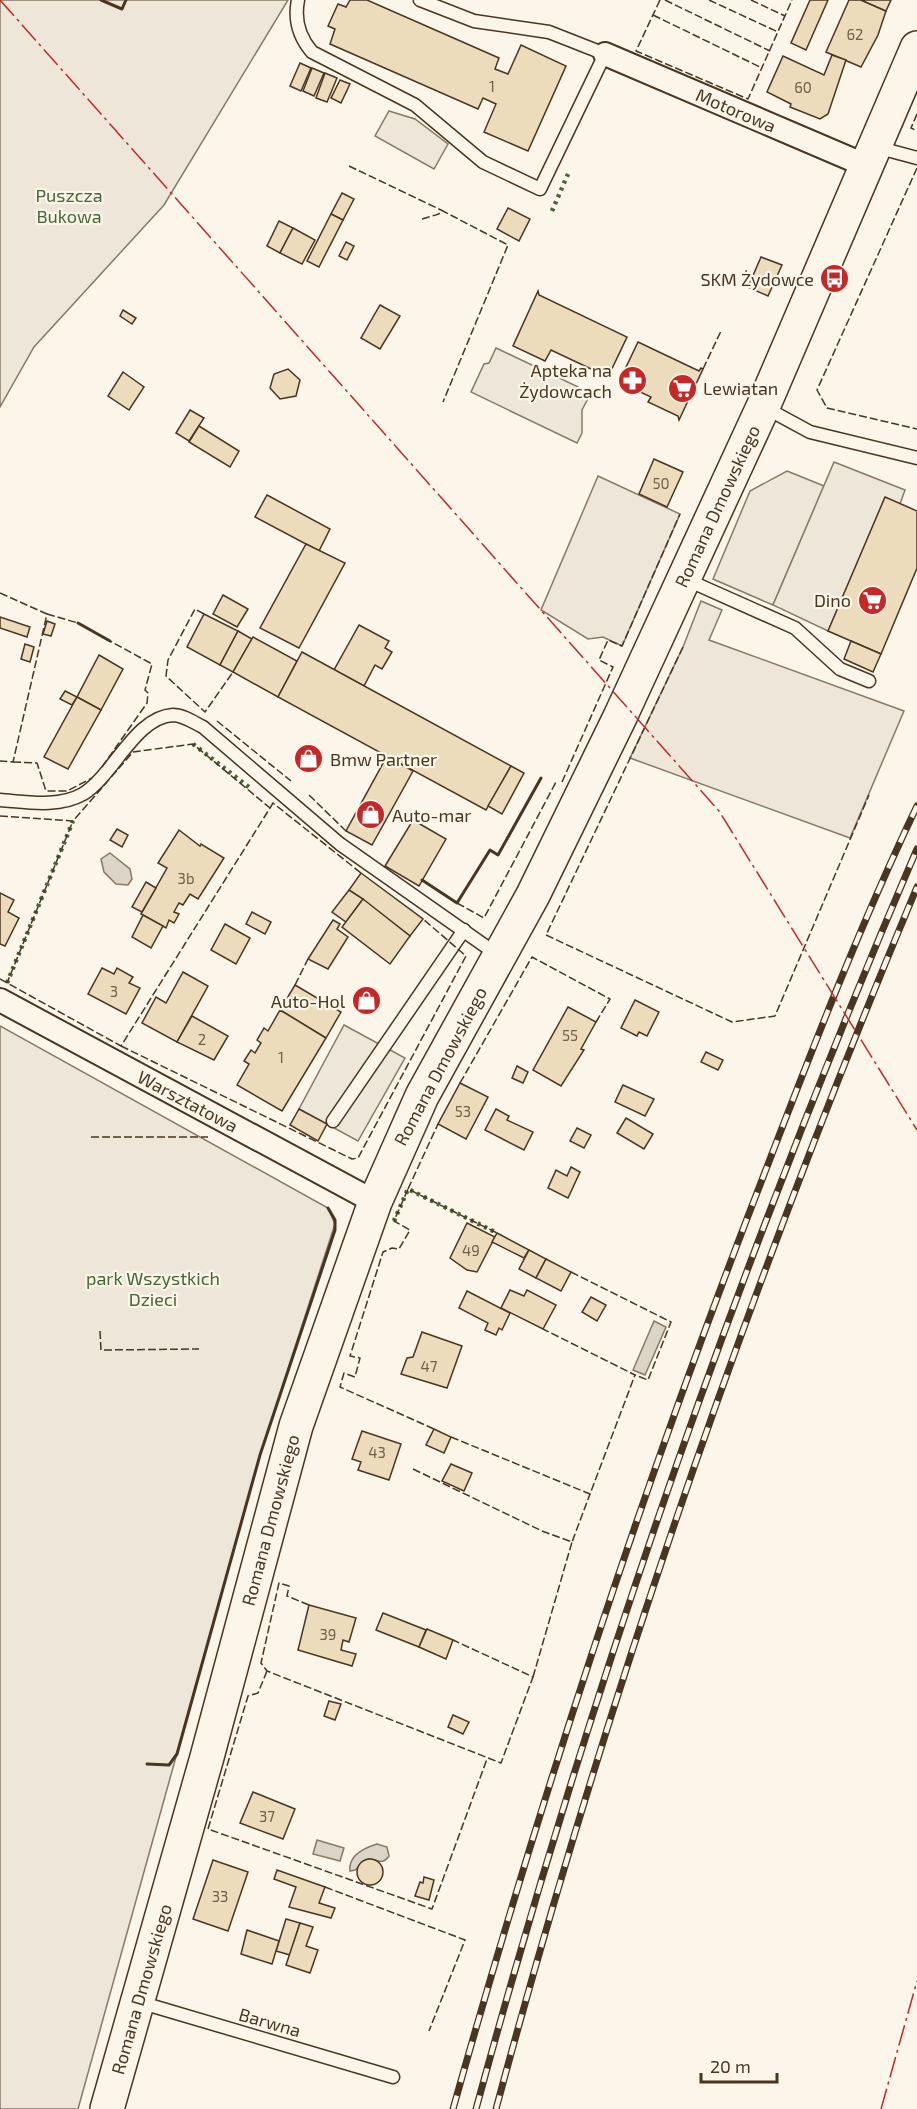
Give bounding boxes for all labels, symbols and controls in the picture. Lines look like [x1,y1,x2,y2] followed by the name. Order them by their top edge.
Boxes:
[846,25,864,43] house number: 62
[489,77,495,95] house number: 1
[794,78,812,96] house number: 60
[693,83,779,137] street label: Motorowa
[35,184,103,227] park label: Puszcza Bukowa
[819,263,851,295] bus stop icon: SKM Żydowce
[700,268,814,290] place label: SKM Żydowce
[519,359,612,402] place label: Apteka na Żydowcach
[617,364,649,396] pharmacy icon: Apteka na Żydowcach
[666,372,698,404] supermarket icon: Lewiatan
[703,377,778,399] place label: Lewiatan
[670,421,764,591] street label: Romana Dmowskiego
[652,474,670,492] house number: 50
[856,584,888,616] supermarket icon: Dino
[814,589,851,611] place label: Dino
[293,743,325,775] shop icon: Bmw Partner
[330,748,437,770] place label: Bmw Partner
[355,799,387,831] shop icon: Auto-mar
[392,804,472,826] place label: Auto-mar
[178,869,194,887] house number: 3b
[110,982,118,1000] house number: 3
[389,983,491,1149] street label: Romana Dmowskiego
[350,985,382,1017] shop icon: Auto-Hol
[271,990,346,1012] place label: Auto-Hol
[562,1026,578,1044] house number: 55
[198,1030,206,1048] house number: 2
[278,1048,284,1066] house number: 1
[134,1065,242,1137] street label: Warsztatowa
[455,1102,471,1120] house number: 53
[462,1241,480,1259] house number: 49
[86,1267,220,1310] park label: park Wszystkich Dzieci
[421,1357,438,1375] house number: 47
[237,1432,303,1608] street label: Romana Dmowskiego
[368,1443,386,1461] house number: 43
[320,1625,336,1643] house number: 39
[259,1807,275,1825] house number: 37
[212,1887,228,1905] house number: 33
[106,1901,176,2077] street label: Romana Dmowskiego
[236,2003,304,2041] street label: Barwna
[701,2046,778,2084] scale bar
[710,2055,751,2077] text: 20 m

